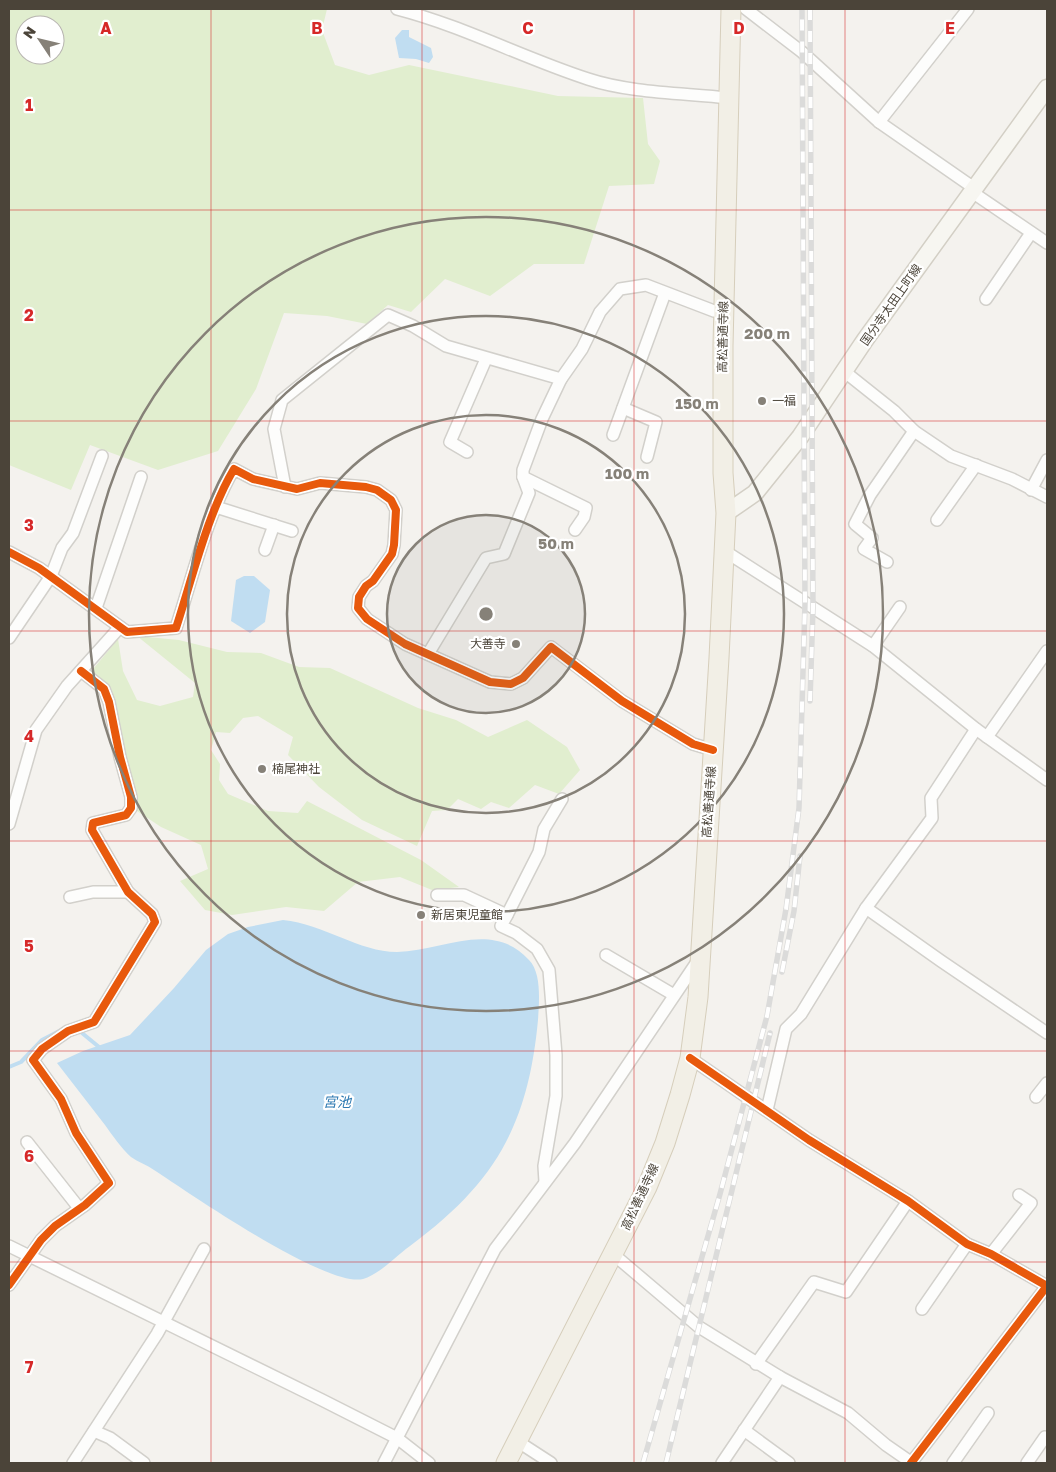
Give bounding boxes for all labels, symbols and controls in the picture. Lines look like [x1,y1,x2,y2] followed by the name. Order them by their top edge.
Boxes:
[15,15,65,65] north arrow
[100,18,112,38] text: A
[311,18,323,38] text: B
[522,18,534,38] text: C
[733,18,745,38] text: D
[945,18,955,38] text: E
[19,23,39,41] text: N
[25,95,33,115] text: 1
[857,261,924,348] street label: 国分寺太田上町線
[714,301,731,373] street label: 高松善通寺線
[24,305,34,325] text: 2
[744,324,790,342] text: 200 m
[772,393,796,408] place label: 一福
[675,394,719,412] text: 150 m
[756,395,768,407] marker: 一福
[605,464,649,482] text: 100 m
[24,515,34,535] text: 3
[538,534,574,552] text: 50 m
[477,605,495,623] centre of rings
[470,636,506,651] place label: 大善寺
[510,638,522,650] marker: 大善寺
[24,726,34,746] text: 4
[272,761,320,776] place label: 楠尾神社
[256,763,268,775] marker: 楠尾神社
[699,766,718,838] street label: 高松善通寺線
[431,907,503,922] place label: 新居東児童館
[415,909,427,921] marker: 新居東児童館
[24,936,34,956] text: 5
[323,1093,353,1110] water label: 宮池
[24,1146,34,1166] text: 6
[618,1161,662,1233] street label: 高松善通寺線
[25,1357,34,1377] text: 7

